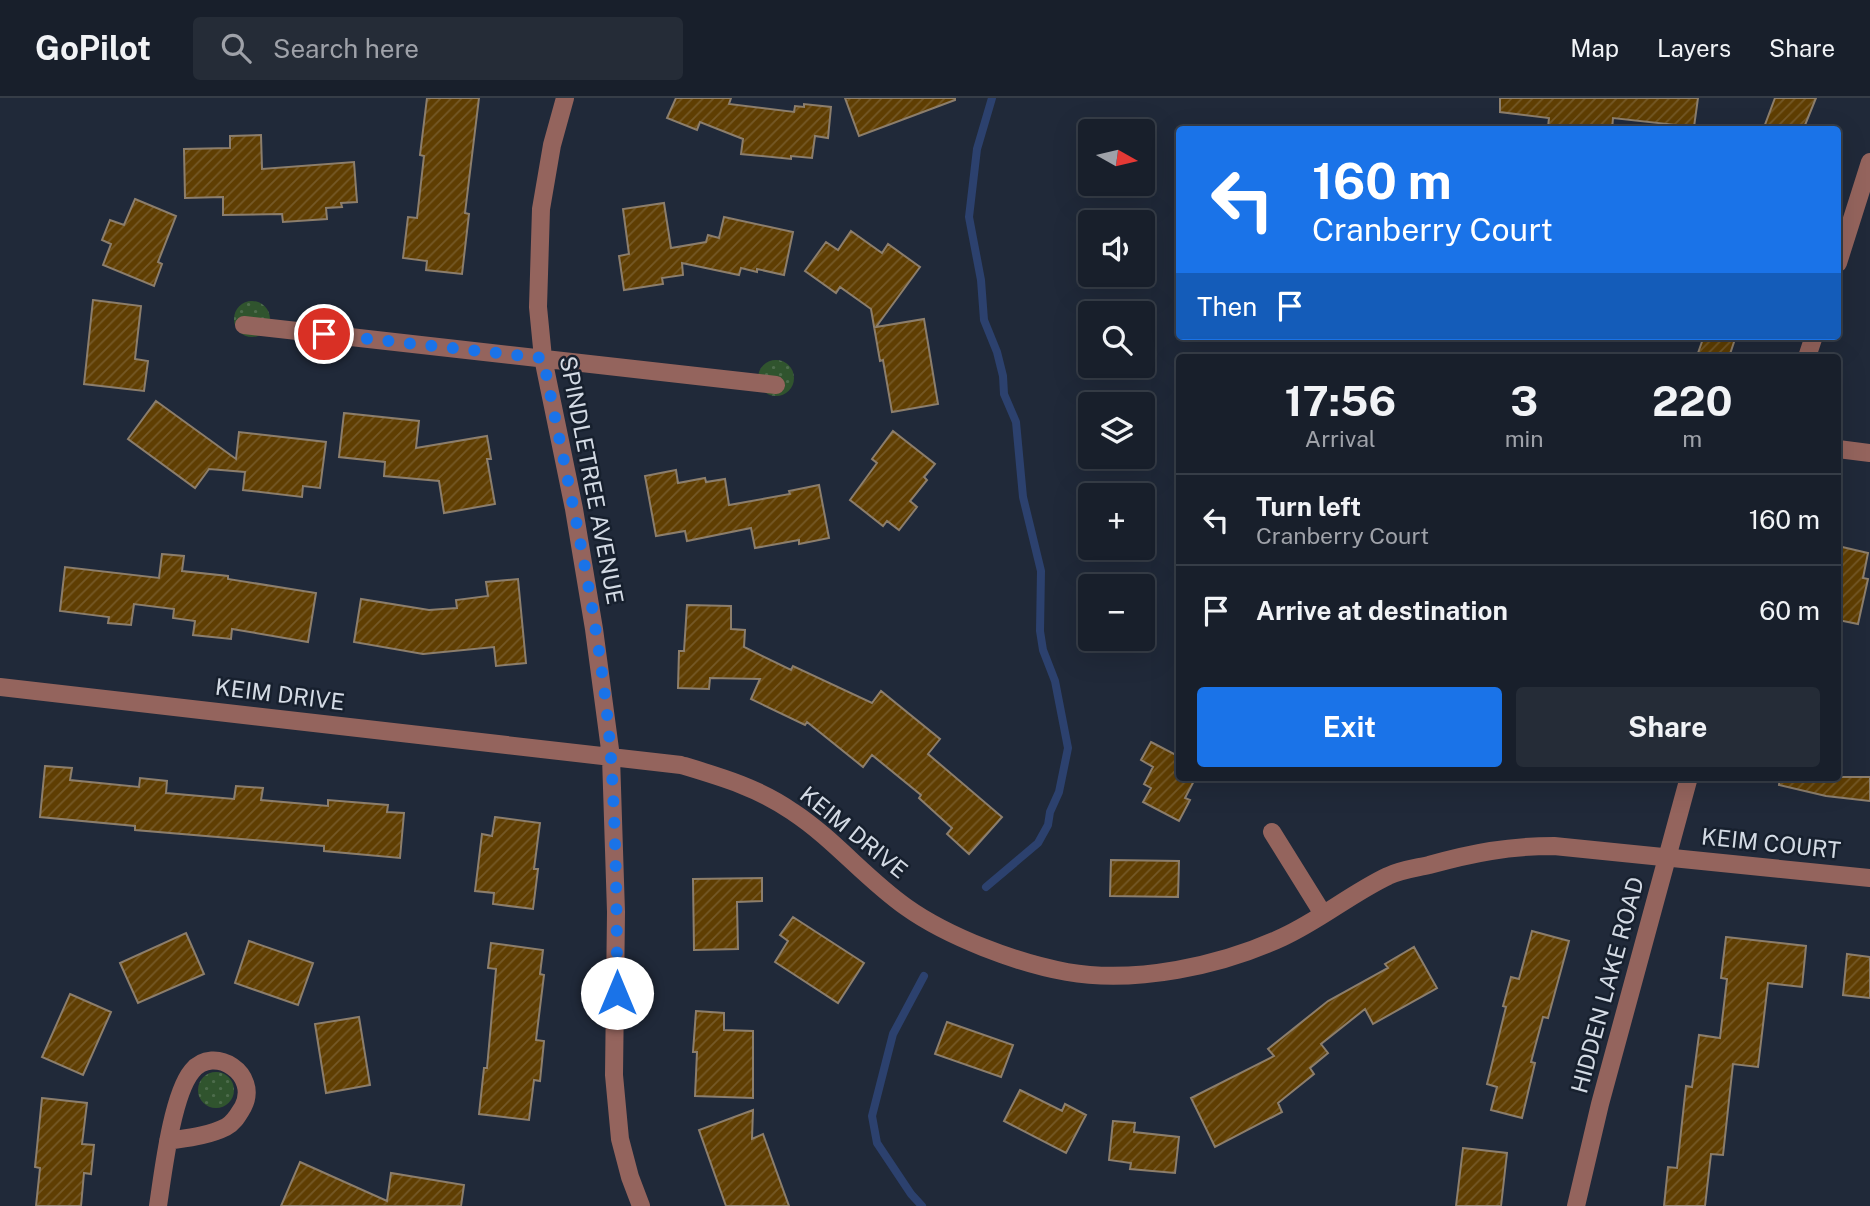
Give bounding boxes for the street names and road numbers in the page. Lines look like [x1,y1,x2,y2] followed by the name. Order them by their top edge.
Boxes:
[555,354,629,606] street label: SPINDLETREE AVENUE
[214,673,346,715] street label: KEIM DRIVE
[795,780,913,884] street label: KEIM DRIVE
[1700,822,1842,864] street label: KEIM COURT
[1565,874,1649,1096] street label: HIDDEN LAKE ROAD

